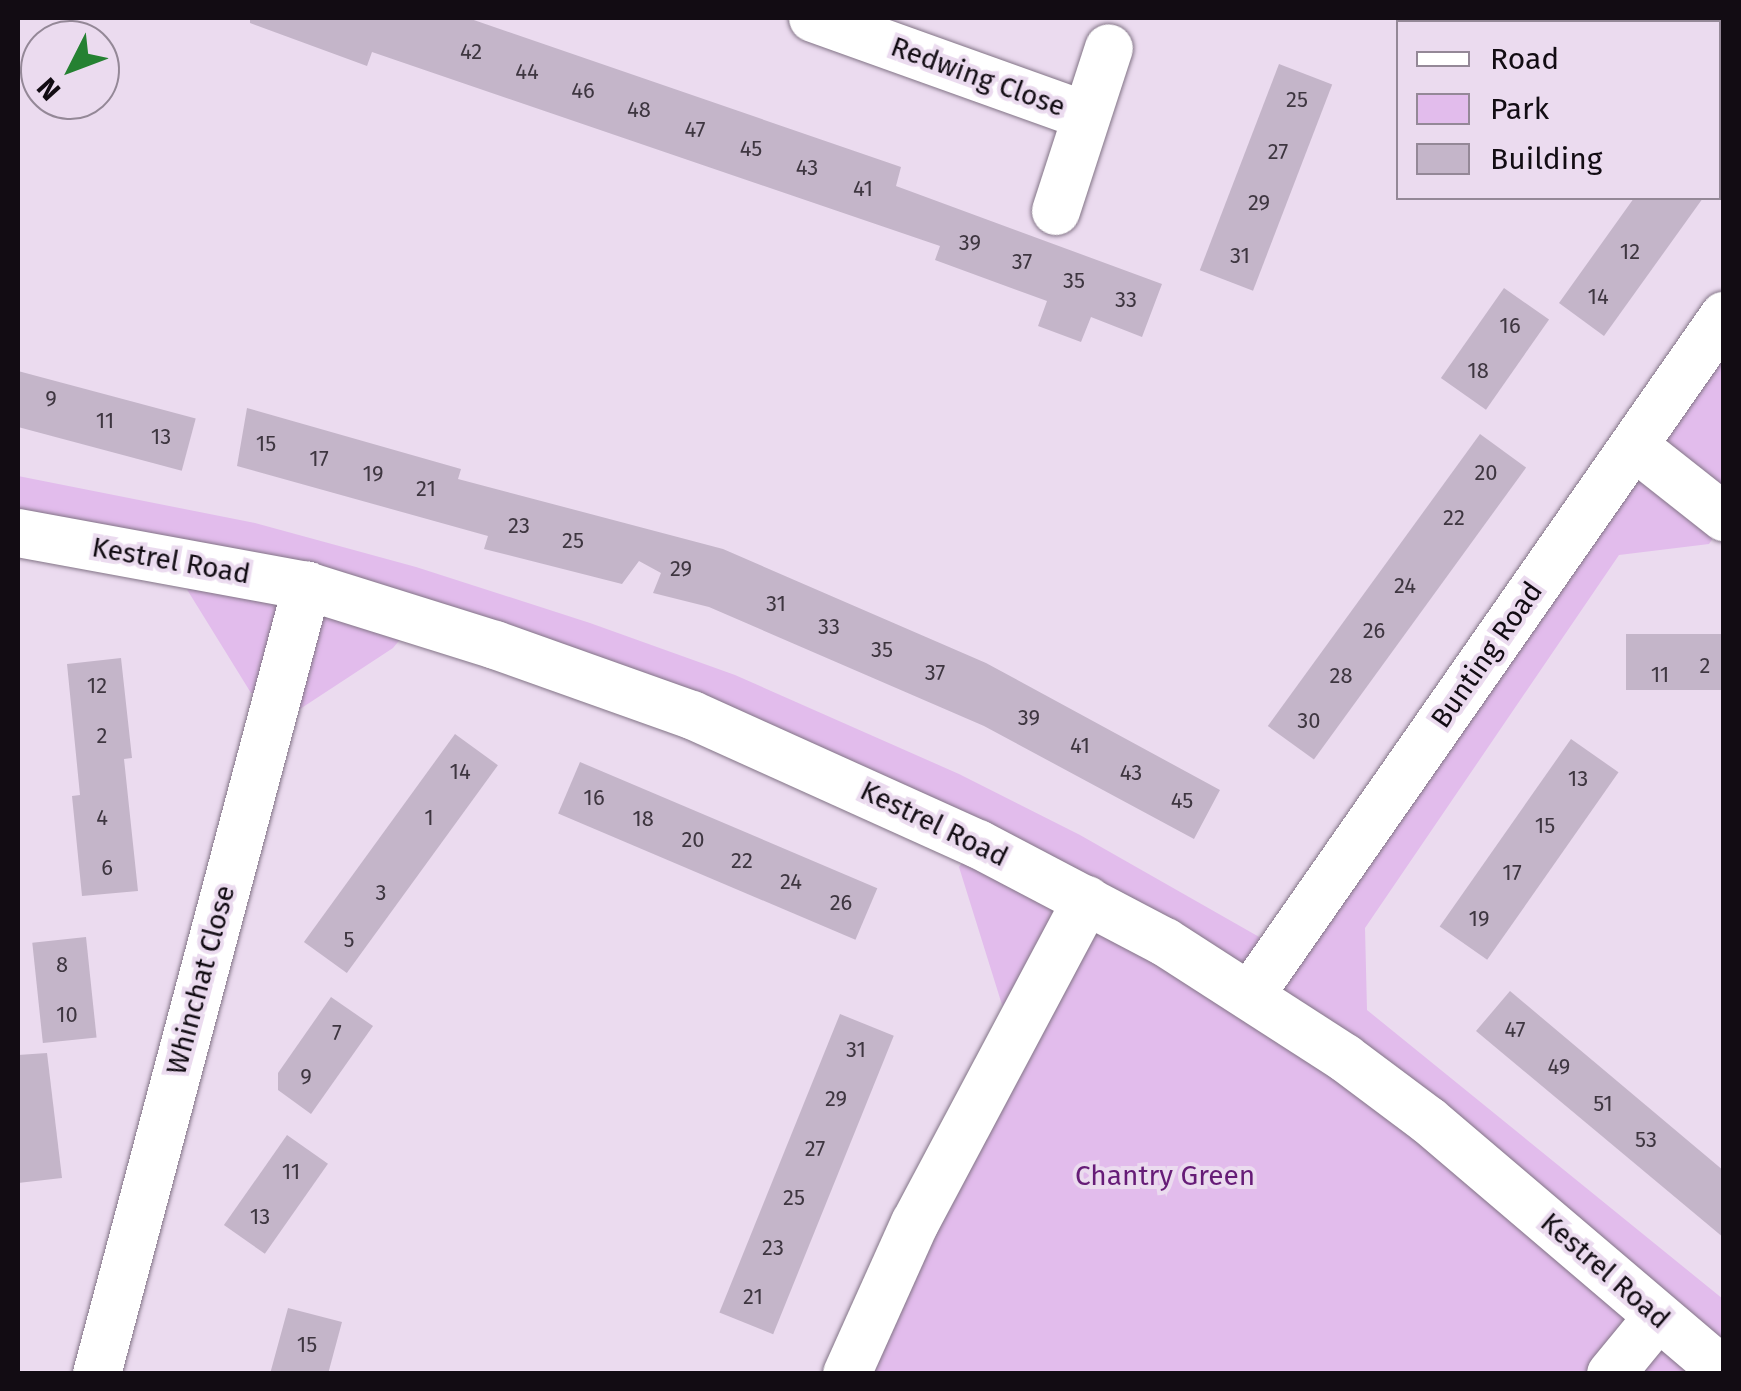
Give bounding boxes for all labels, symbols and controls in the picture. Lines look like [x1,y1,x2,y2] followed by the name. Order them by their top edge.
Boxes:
[20,20,120,120] north arrow
[1396,20,1721,200] legend
[886,30,1070,124] street label: Redwing Close
[460,39,482,65] house number: 42
[1490,41,1559,77] text: Road
[515,59,539,85] house number: 44
[30,71,67,107] text: N
[571,78,595,104] house number: 46
[1286,87,1308,113] house number: 25
[1490,91,1549,127] text: Park
[627,97,651,123] house number: 48
[685,117,705,143] house number: 47
[740,136,762,162] house number: 45
[1268,139,1288,165] house number: 27
[1490,141,1602,177] text: Building
[796,155,818,181] house number: 43
[853,176,873,202] house number: 41
[1248,190,1270,216] house number: 29
[959,230,981,256] house number: 39
[1620,239,1640,265] house number: 12
[1230,243,1250,269] house number: 31
[1012,249,1032,275] house number: 37
[1063,268,1085,294] house number: 35
[1587,284,1609,310] house number: 14
[1115,287,1137,313] house number: 33
[1499,313,1521,339] house number: 16
[1467,358,1489,384] house number: 18
[45,386,57,412] house number: 9
[96,408,114,434] house number: 11
[151,424,171,450] house number: 13
[256,431,276,457] house number: 15
[309,446,329,472] house number: 17
[1474,460,1498,486] house number: 20
[362,461,384,487] house number: 19
[416,476,436,502] house number: 21
[1443,505,1465,531] house number: 22
[508,513,530,539] house number: 23
[562,528,584,554] house number: 25
[89,531,253,591] street label: Kestrel Road
[670,556,692,582] house number: 29
[1394,573,1416,599] house number: 24
[1424,575,1550,735] street label: Bunting Road
[766,591,786,617] house number: 31
[818,614,840,640] house number: 33
[1363,618,1385,644] house number: 26
[871,637,893,663] house number: 35
[1700,653,1710,679] house number: 2
[925,660,945,686] house number: 37
[1651,662,1669,688] house number: 11
[1329,663,1353,689] house number: 28
[87,673,107,699] house number: 12
[1018,705,1040,731] house number: 39
[1297,708,1321,734] house number: 30
[97,723,107,749] house number: 2
[1070,733,1090,759] house number: 41
[449,759,471,785] house number: 14
[1120,760,1142,786] house number: 43
[1568,766,1588,792] house number: 13
[855,774,1013,874] street label: Kestrel Road
[583,785,605,811] house number: 16
[1171,788,1193,814] house number: 45
[96,805,108,831] house number: 4
[424,805,434,831] house number: 1
[632,806,654,832] house number: 18
[1535,813,1555,839] house number: 15
[681,827,705,853] house number: 20
[731,848,753,874] house number: 22
[101,855,113,881] house number: 6
[1502,860,1522,886] house number: 17
[780,869,802,895] house number: 24
[376,880,386,906] house number: 3
[160,882,242,1078] street label: Whinchat Close
[830,890,852,916] house number: 26
[1468,906,1490,932] house number: 19
[343,927,355,953] house number: 5
[56,952,68,978] house number: 8
[56,1002,78,1028] house number: 10
[1505,1017,1525,1043] house number: 47
[332,1020,342,1046] house number: 7
[846,1037,866,1063] house number: 31
[1548,1054,1570,1080] house number: 49
[300,1064,312,1090] house number: 9
[825,1086,847,1112] house number: 29
[1593,1091,1613,1117] house number: 51
[1635,1127,1657,1153] house number: 53
[805,1136,825,1162] house number: 27
[282,1159,300,1185] house number: 11
[1075,1159,1255,1193] park label: Chantry Green
[783,1185,805,1211] house number: 25
[250,1204,270,1230] house number: 13
[1534,1206,1676,1336] street label: Kestrel Road
[762,1235,784,1261] house number: 23
[743,1284,763,1310] house number: 21
[297,1332,317,1358] house number: 15

